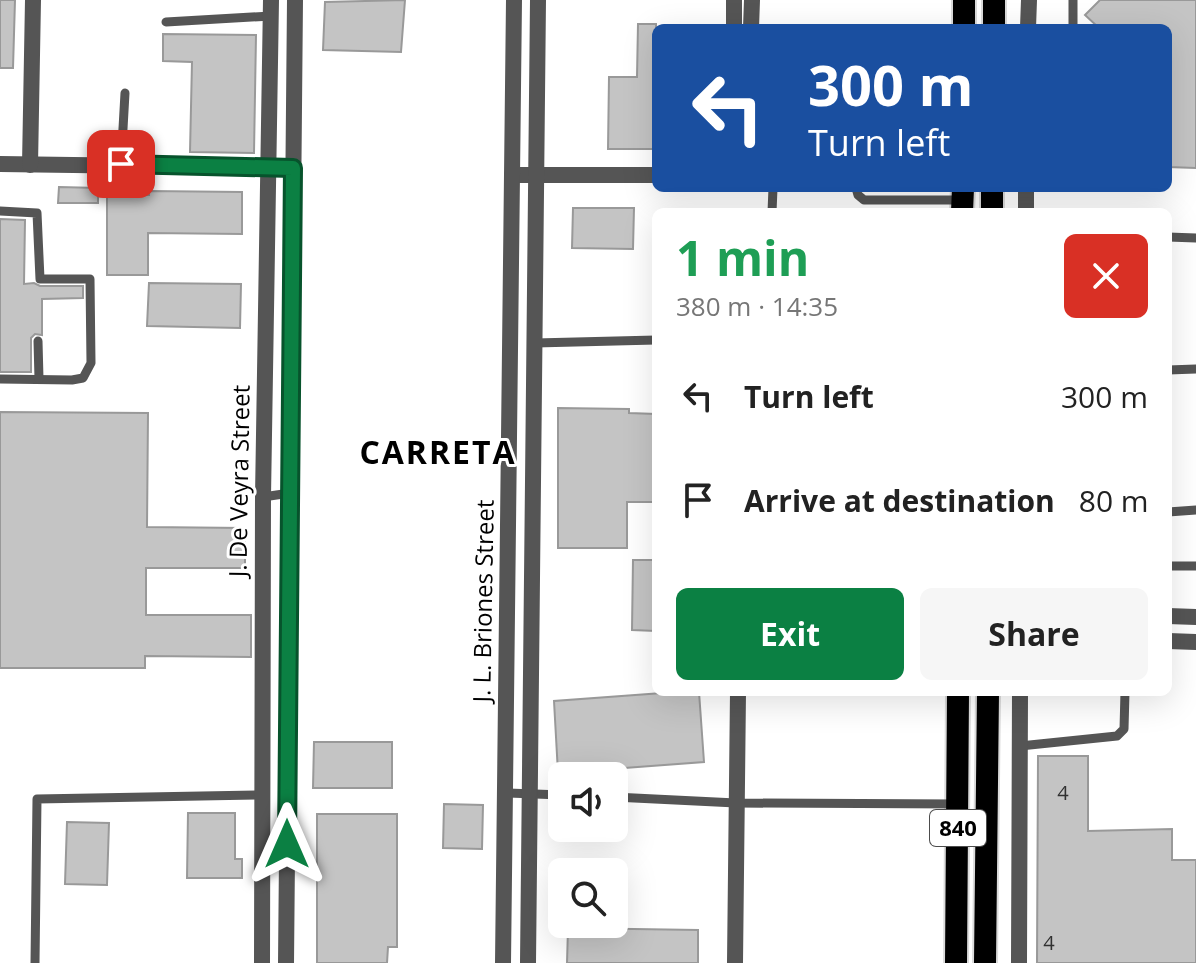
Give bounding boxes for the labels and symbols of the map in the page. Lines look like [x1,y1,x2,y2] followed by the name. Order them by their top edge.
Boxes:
[87,130,155,198] pin
[220,385,257,579] street label: J. De Veyra Street
[359,430,517,473] district label: CARRETA
[464,499,501,705] street label: J. L. Briones Street
[1057,779,1069,806] house number: 4
[245,802,329,886] position arrow
[930,810,986,846] road number: 840
[1043,929,1055,956] house number: 4

